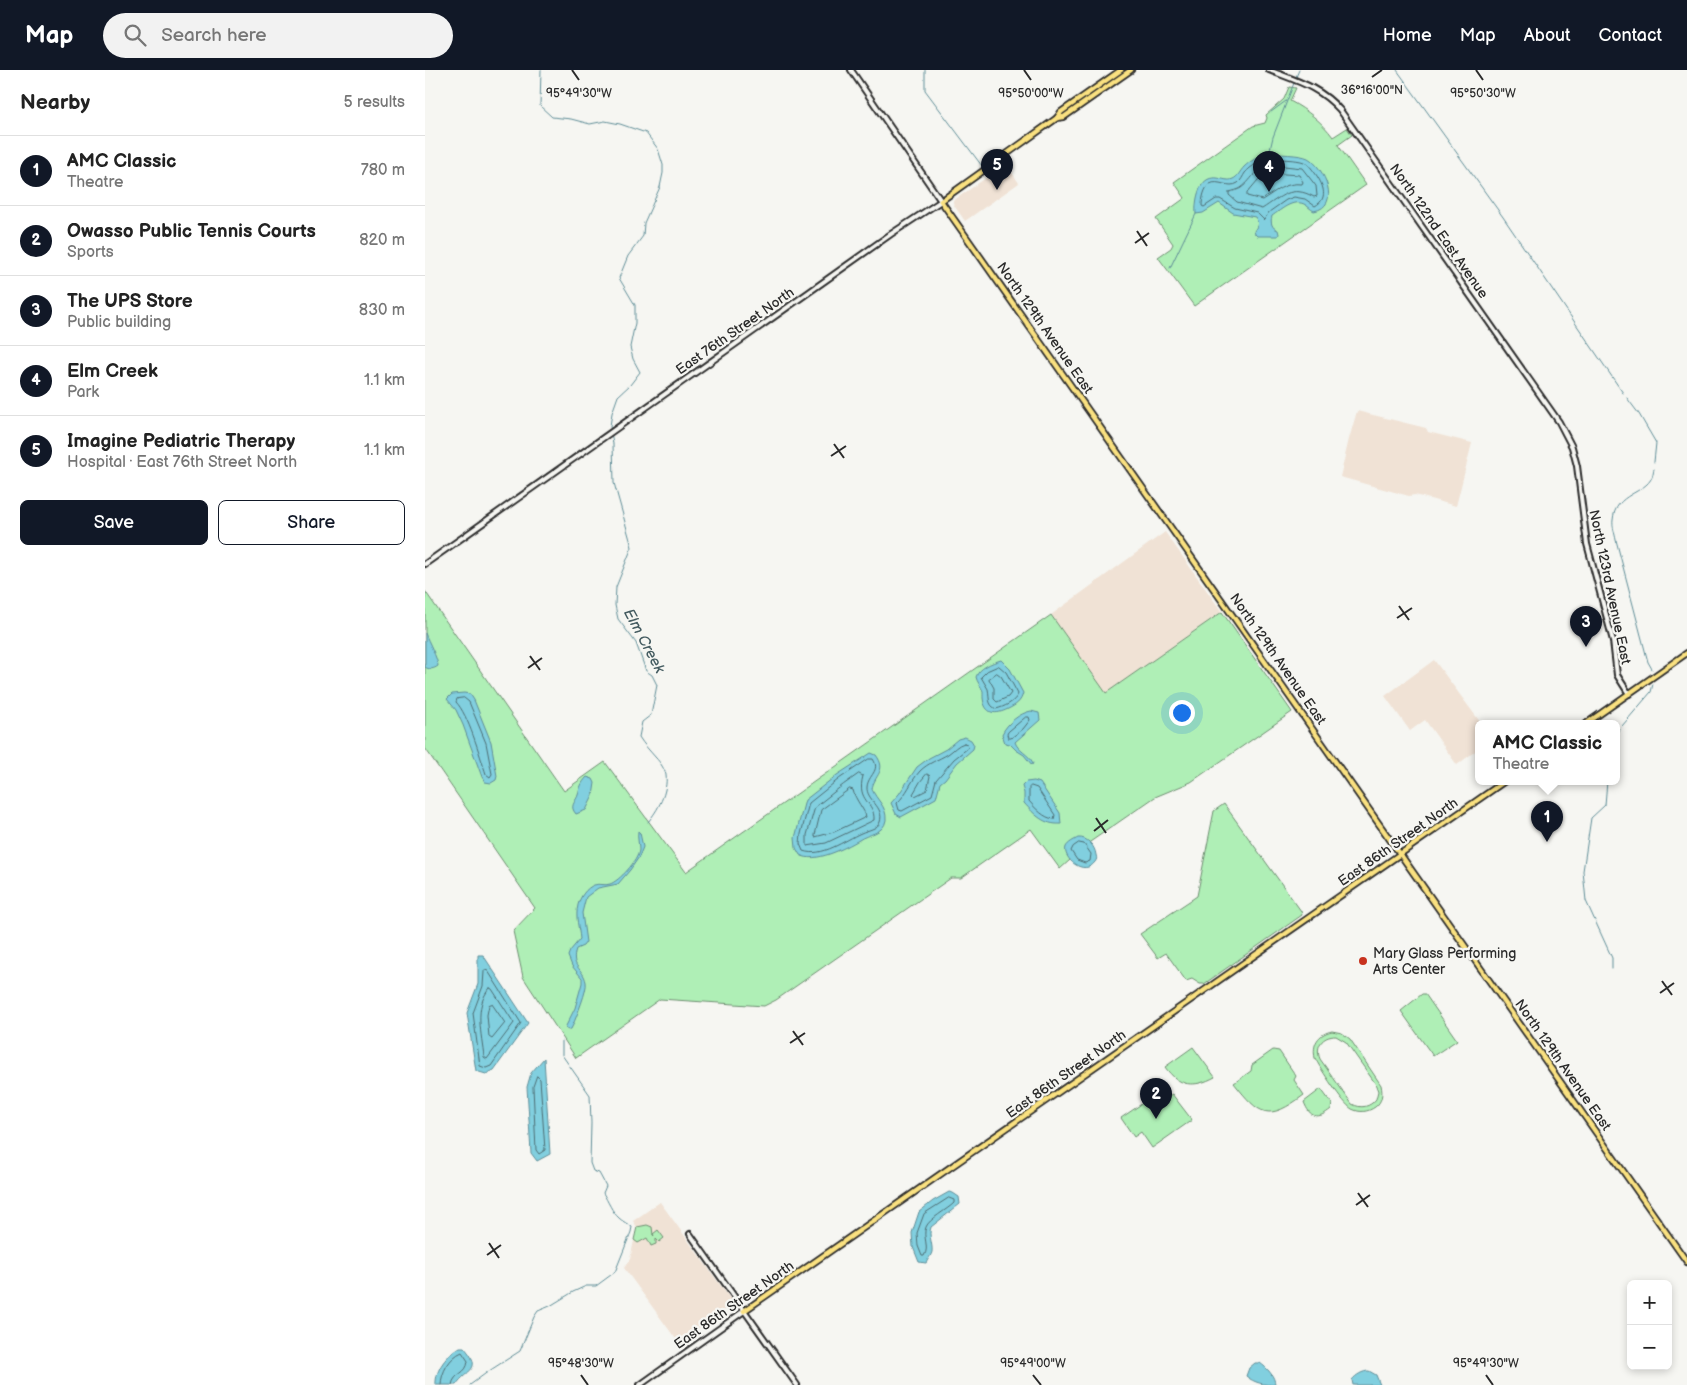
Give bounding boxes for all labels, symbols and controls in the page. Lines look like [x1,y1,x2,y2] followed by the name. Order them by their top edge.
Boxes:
[103,13,453,58] search box
[25,21,73,50] text: Map
[121,21,149,49] icon: search
[161,24,267,47] text: Search here
[1383,25,1432,46] text: Home
[1460,25,1496,46] text: Map
[1524,25,1571,46] text: About
[1599,25,1662,46] text: Contact
[1341,83,1403,98] text: 36°16'00"N
[546,86,612,101] text: 95°49'30"W
[998,86,1064,101] text: 95°50'00"W
[1450,86,1516,101] text: 95°50'30"W
[20,90,90,115] text: Nearby
[343,93,405,112] text: 5 results
[981,149,1013,190] pin: 5
[67,150,177,173] text: AMC Classic
[1253,151,1285,192] pin: 4
[1386,160,1492,302] street label: North 122nd East Avenue
[33,161,39,180] text: 1
[361,161,405,180] text: 780 m
[67,173,123,192] text: Theatre
[67,220,316,243] text: Owasso Public Tennis Courts
[31,231,41,250] text: 2
[359,231,405,250] text: 820 m
[67,243,114,262] text: Sports
[993,259,1097,397] street label: North 129th Avenue East
[672,284,798,378] street label: East 76th Street North
[67,290,193,313] text: The UPS Store
[31,301,41,320] text: 3
[359,301,405,320] text: 830 m
[67,313,171,332] text: Public building
[67,360,158,383] text: Elm Creek
[31,371,41,390] text: 4
[364,371,405,390] text: 1.1 km
[67,383,99,402] text: Park
[67,430,295,453] text: Imagine Pediatric Therapy
[31,441,41,460] text: 5
[364,441,405,460] text: 1.1 km
[67,453,297,472] text: Hospital · East 76th Street North
[20,500,208,545] button: Save
[218,500,405,545] button: Share
[1585,508,1635,666] street label: North 123rd Avenue East
[1226,590,1330,728] street label: North 129th Avenue East
[619,605,669,677] water label: Elm Creek
[1570,606,1602,647] pin: 3
[1169,700,1195,726] your location
[1475,720,1620,785] popup
[1493,732,1602,755] text: AMC Classic
[1493,755,1549,774] text: Theatre
[1335,794,1461,890] street label: East 86th Street North
[1531,801,1563,842] pin: 1
[1373,945,1516,978] place label: Mary Glass Performing Arts Center
[1357,955,1369,967] marker: Mary Glass Performing Arts Center
[1511,996,1615,1134] street label: North 129th Avenue East
[1003,1026,1129,1122] street label: East 86th Street North
[1140,1078,1172,1119] pin: 2
[671,1257,797,1353] street label: East 86th Street North
[1627,1280,1672,1370] map controls
[1627,1280,1672,1325] button: +
[1627,1325,1672,1370] button: −
[548,1356,614,1371] text: 95°48'30"W
[1000,1356,1066,1371] text: 95°49'00"W
[1453,1356,1519,1371] text: 95°49'30"W

